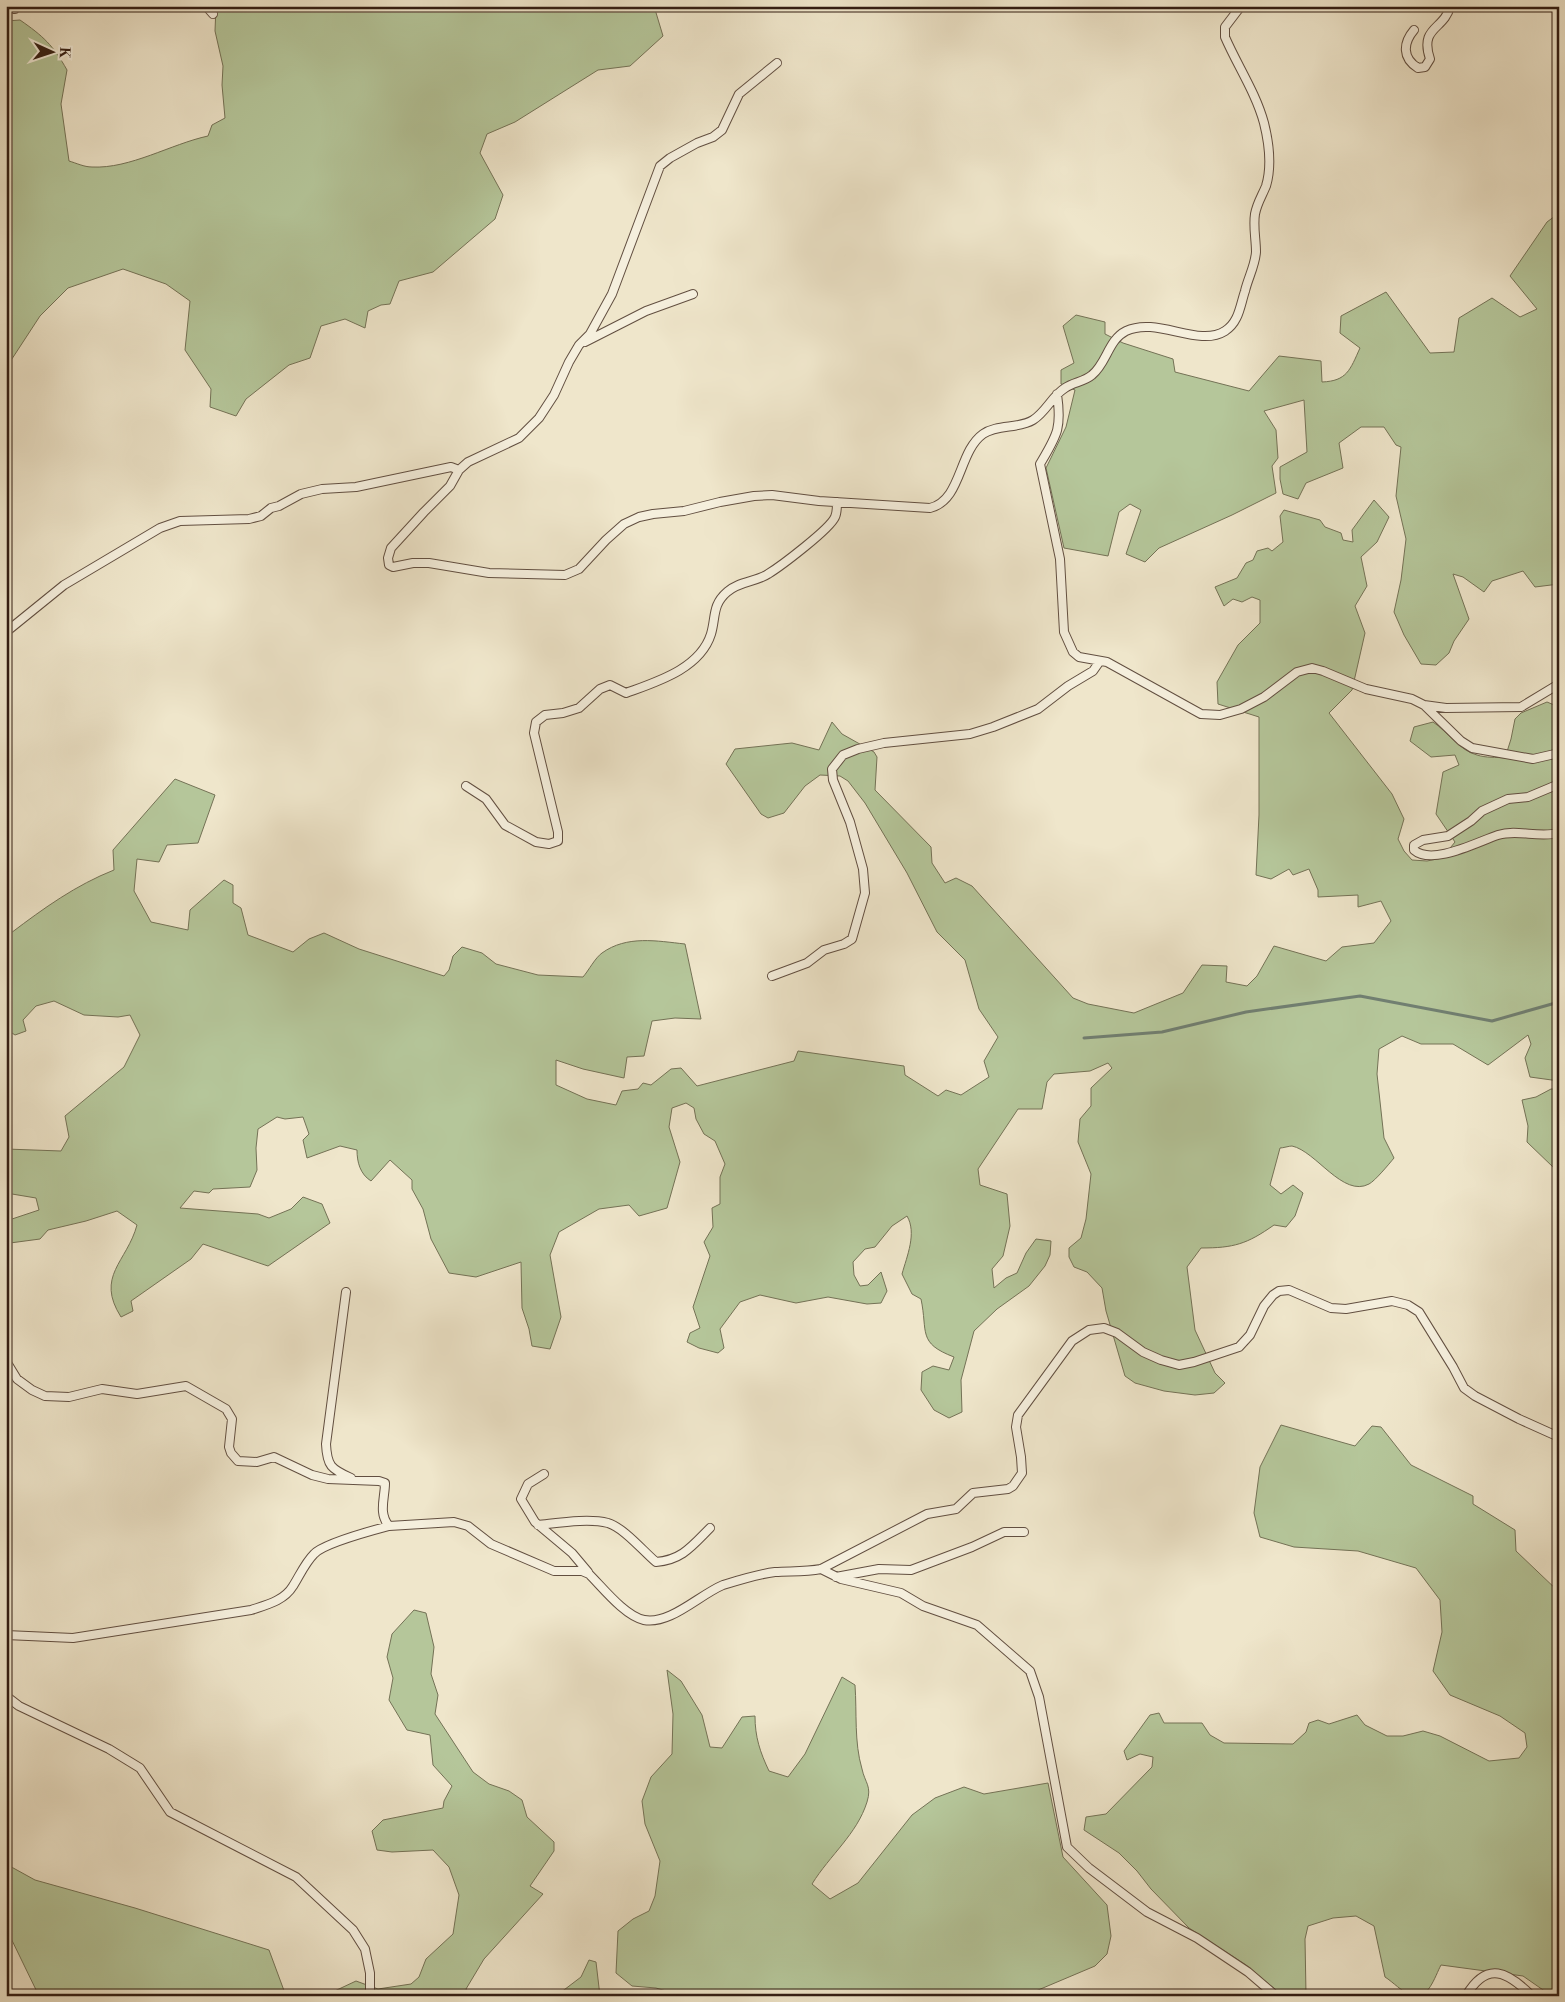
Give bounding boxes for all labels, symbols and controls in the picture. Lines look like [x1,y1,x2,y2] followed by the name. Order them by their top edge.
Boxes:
[28,28,78,78] north arrow
[55,46,73,59] text: K

